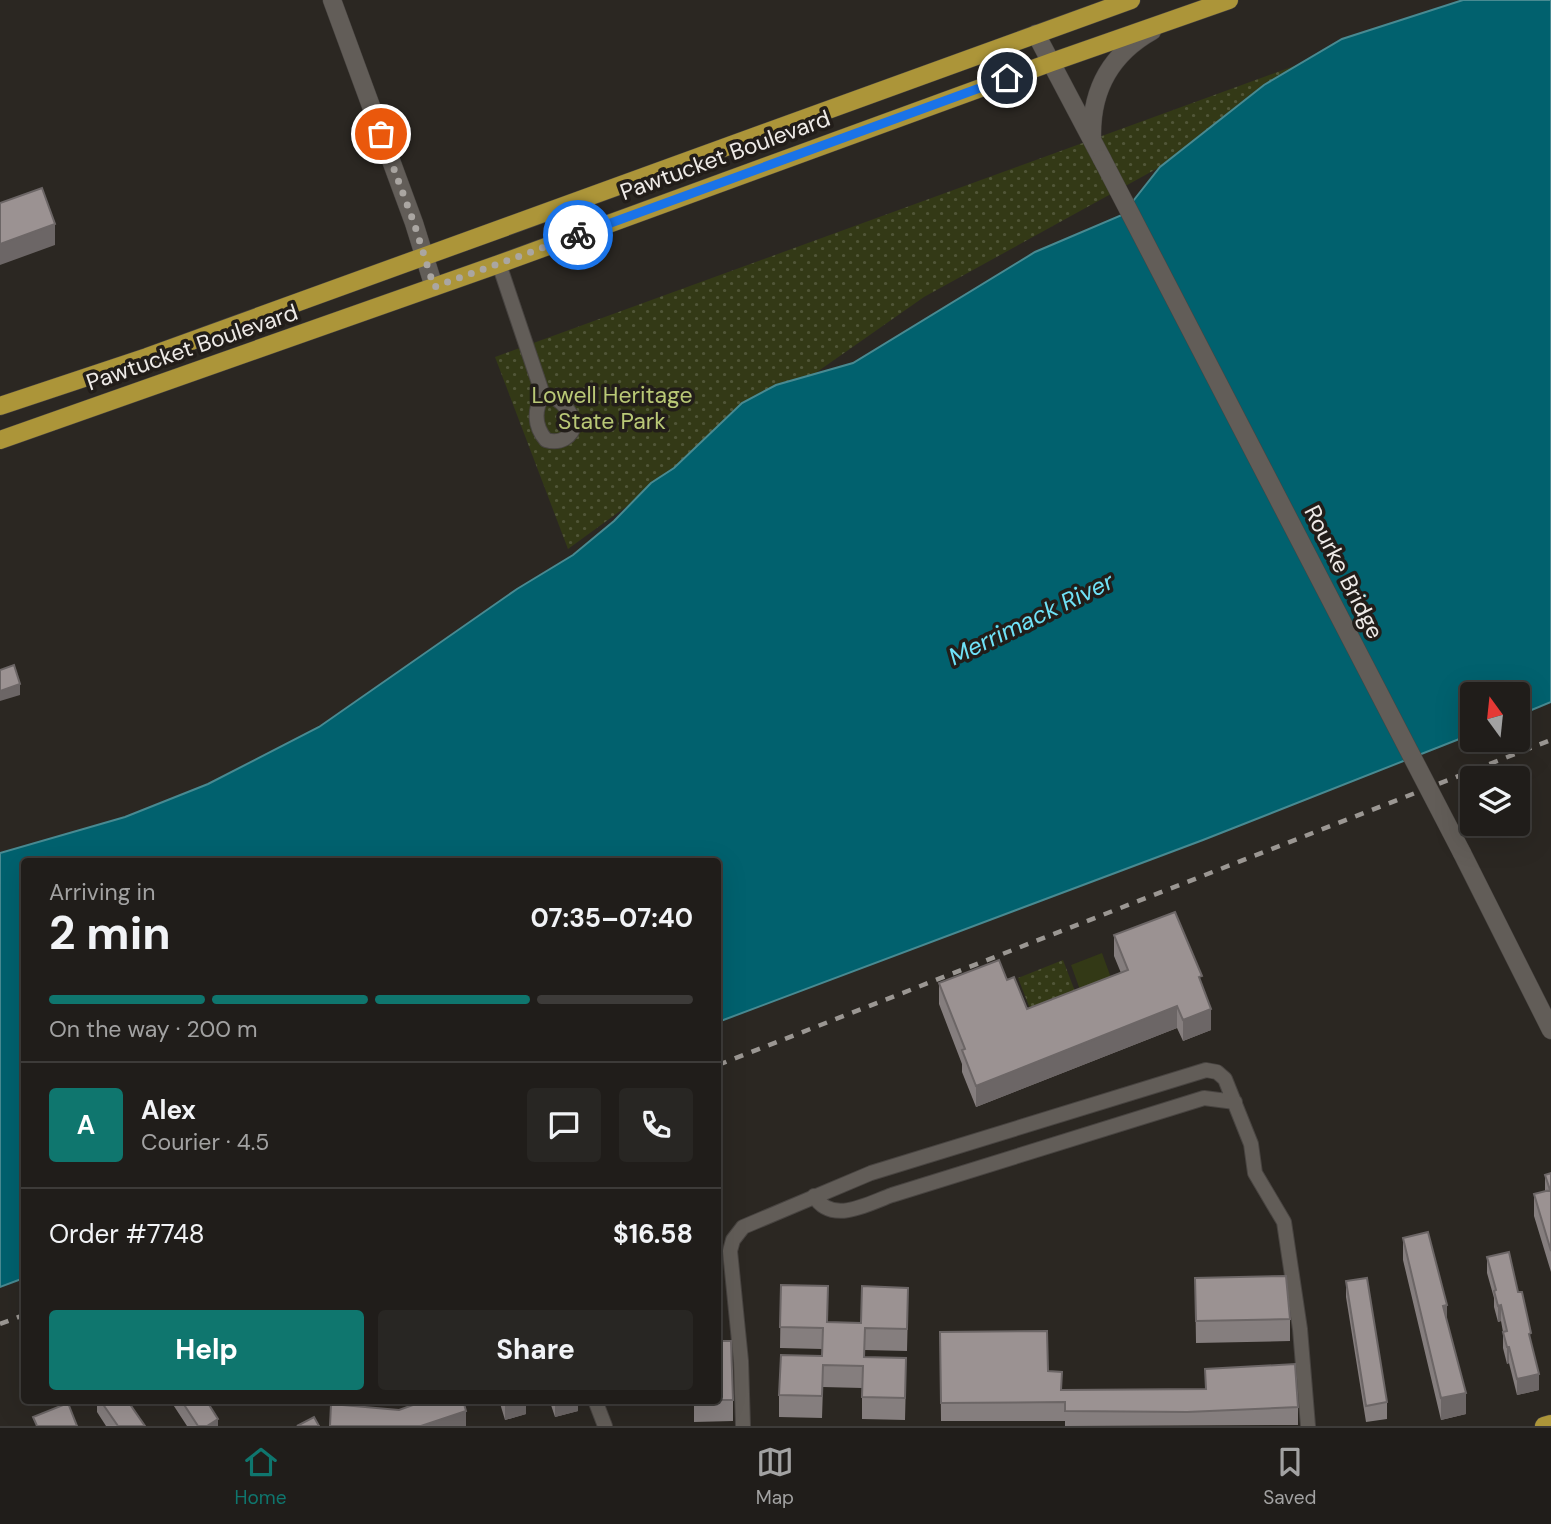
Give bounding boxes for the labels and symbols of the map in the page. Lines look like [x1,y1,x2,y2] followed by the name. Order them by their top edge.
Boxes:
[977,48,1037,108] pin
[616,103,834,207] street label: Pawtucket Boulevard
[351,104,411,164] pin
[543,200,613,270] courier
[82,297,302,397] street label: Pawtucket Boulevard
[531,380,693,436] park label: Lowell Heritage State Park
[1297,500,1391,644] street label: Rourke Bridge
[943,565,1119,672] water label: Merrimack River
[1460,682,1530,752] north arrow

